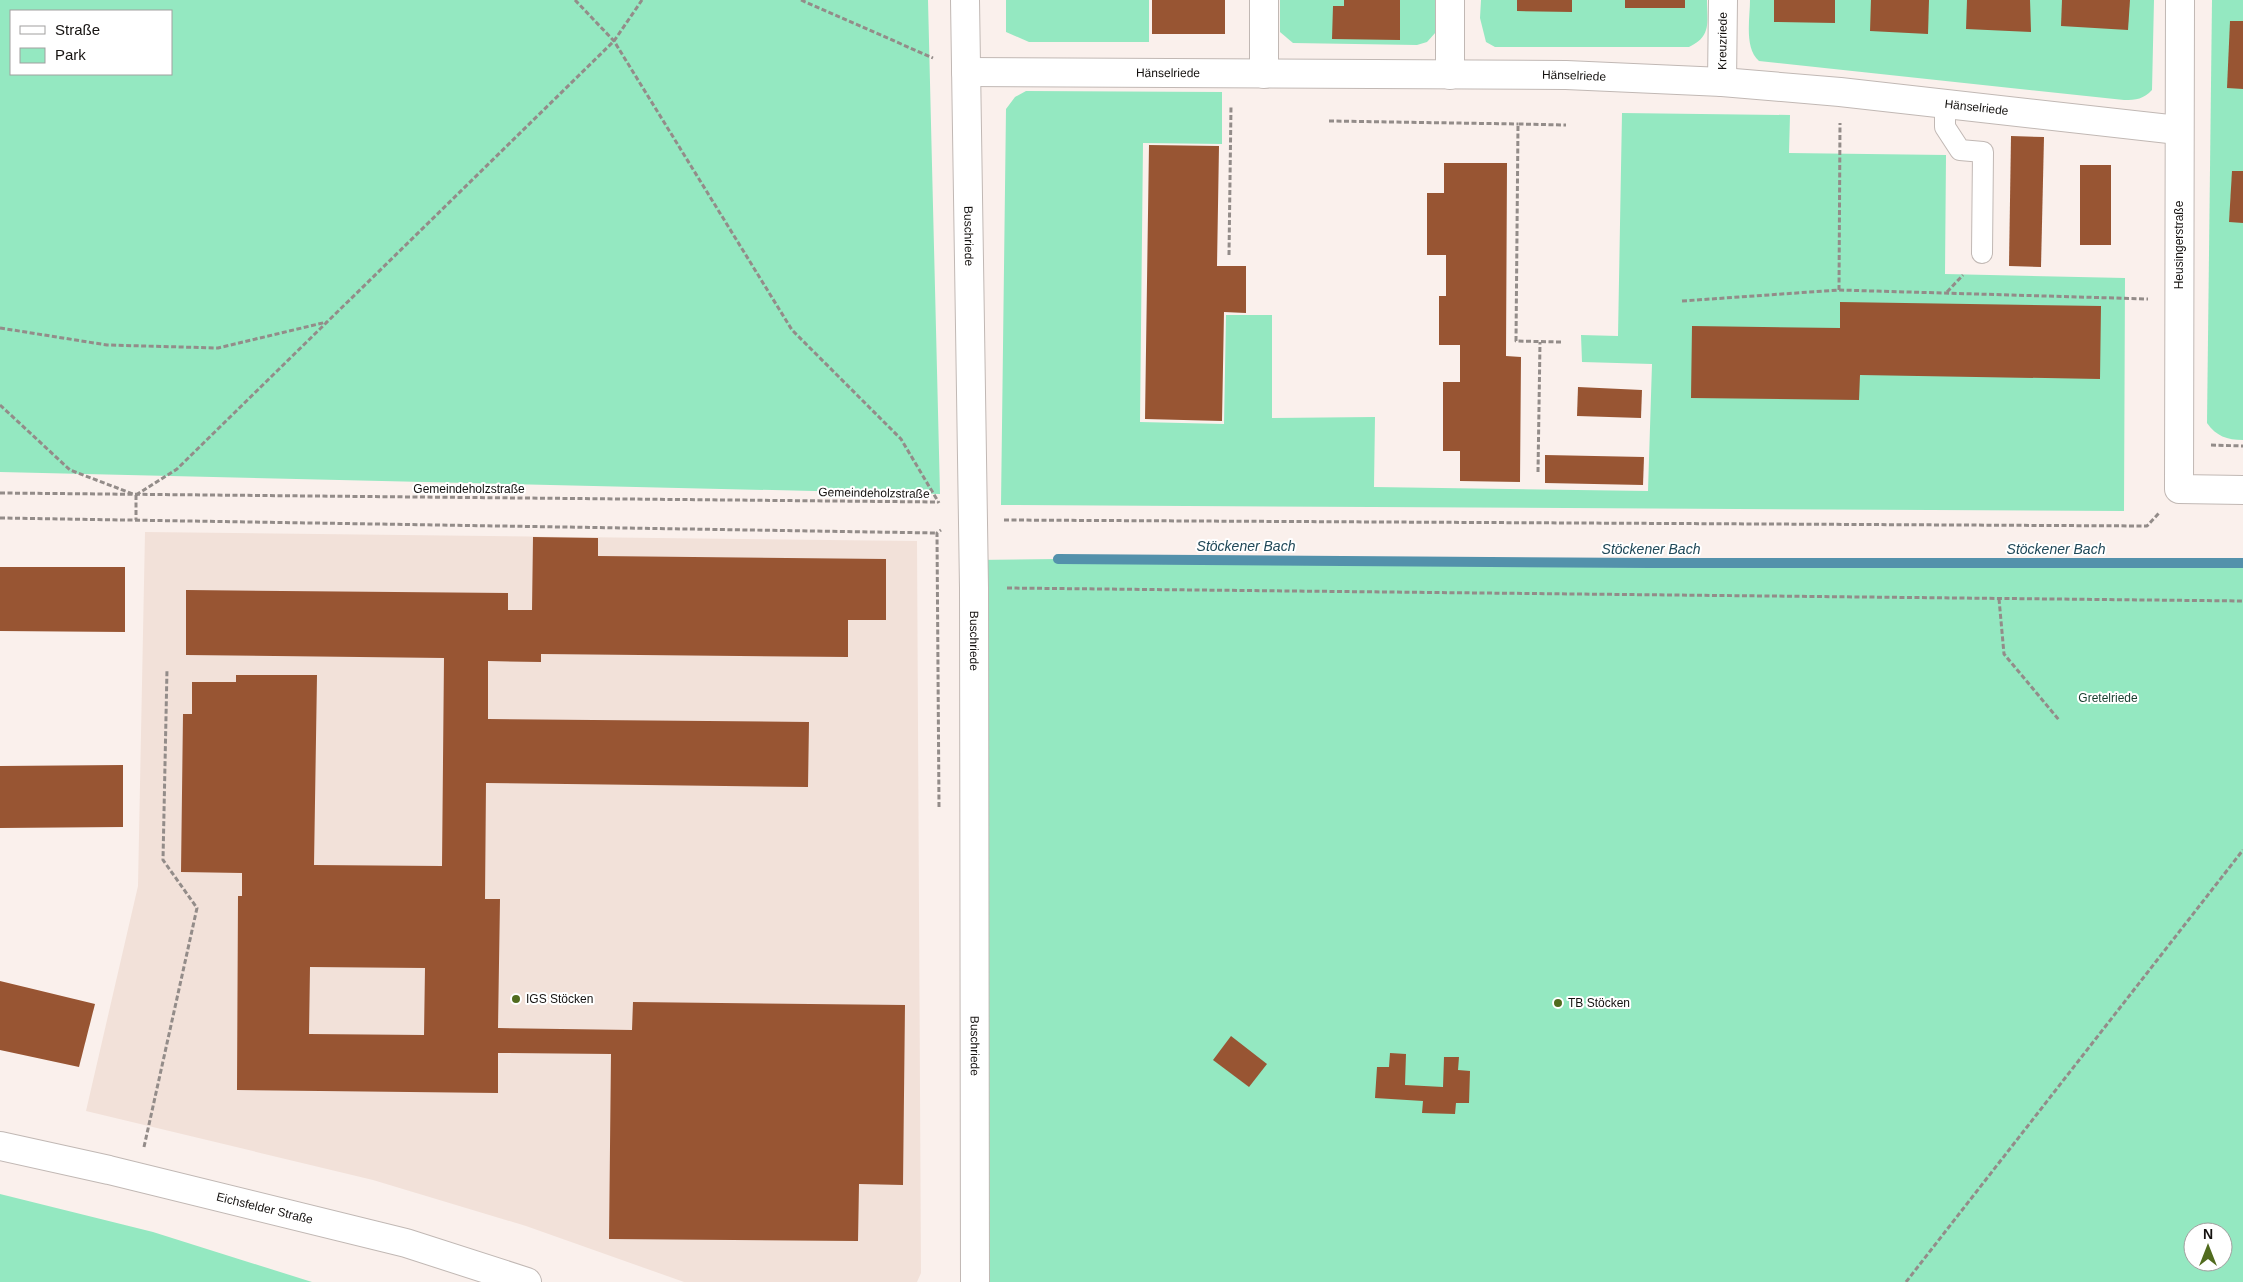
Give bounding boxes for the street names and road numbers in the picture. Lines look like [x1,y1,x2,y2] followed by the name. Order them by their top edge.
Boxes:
[1715,12,1730,70] street label: Kreuzriede
[1136,66,1200,80] street label: Hänselriede
[1542,68,1607,84] street label: Hänselriede
[1944,97,2010,118] street label: Hänselriede
[2172,200,2186,289] street label: Heusingerstraße
[961,206,976,266] street label: Buschriede
[413,482,525,496] street label: Gemeindeholzstraße
[818,485,930,501] street label: Gemeindeholzstraße
[967,611,981,671] street label: Buschriede
[968,1016,982,1076] street label: Buschriede
[215,1190,315,1227] street label: Eichsfelder Straße

